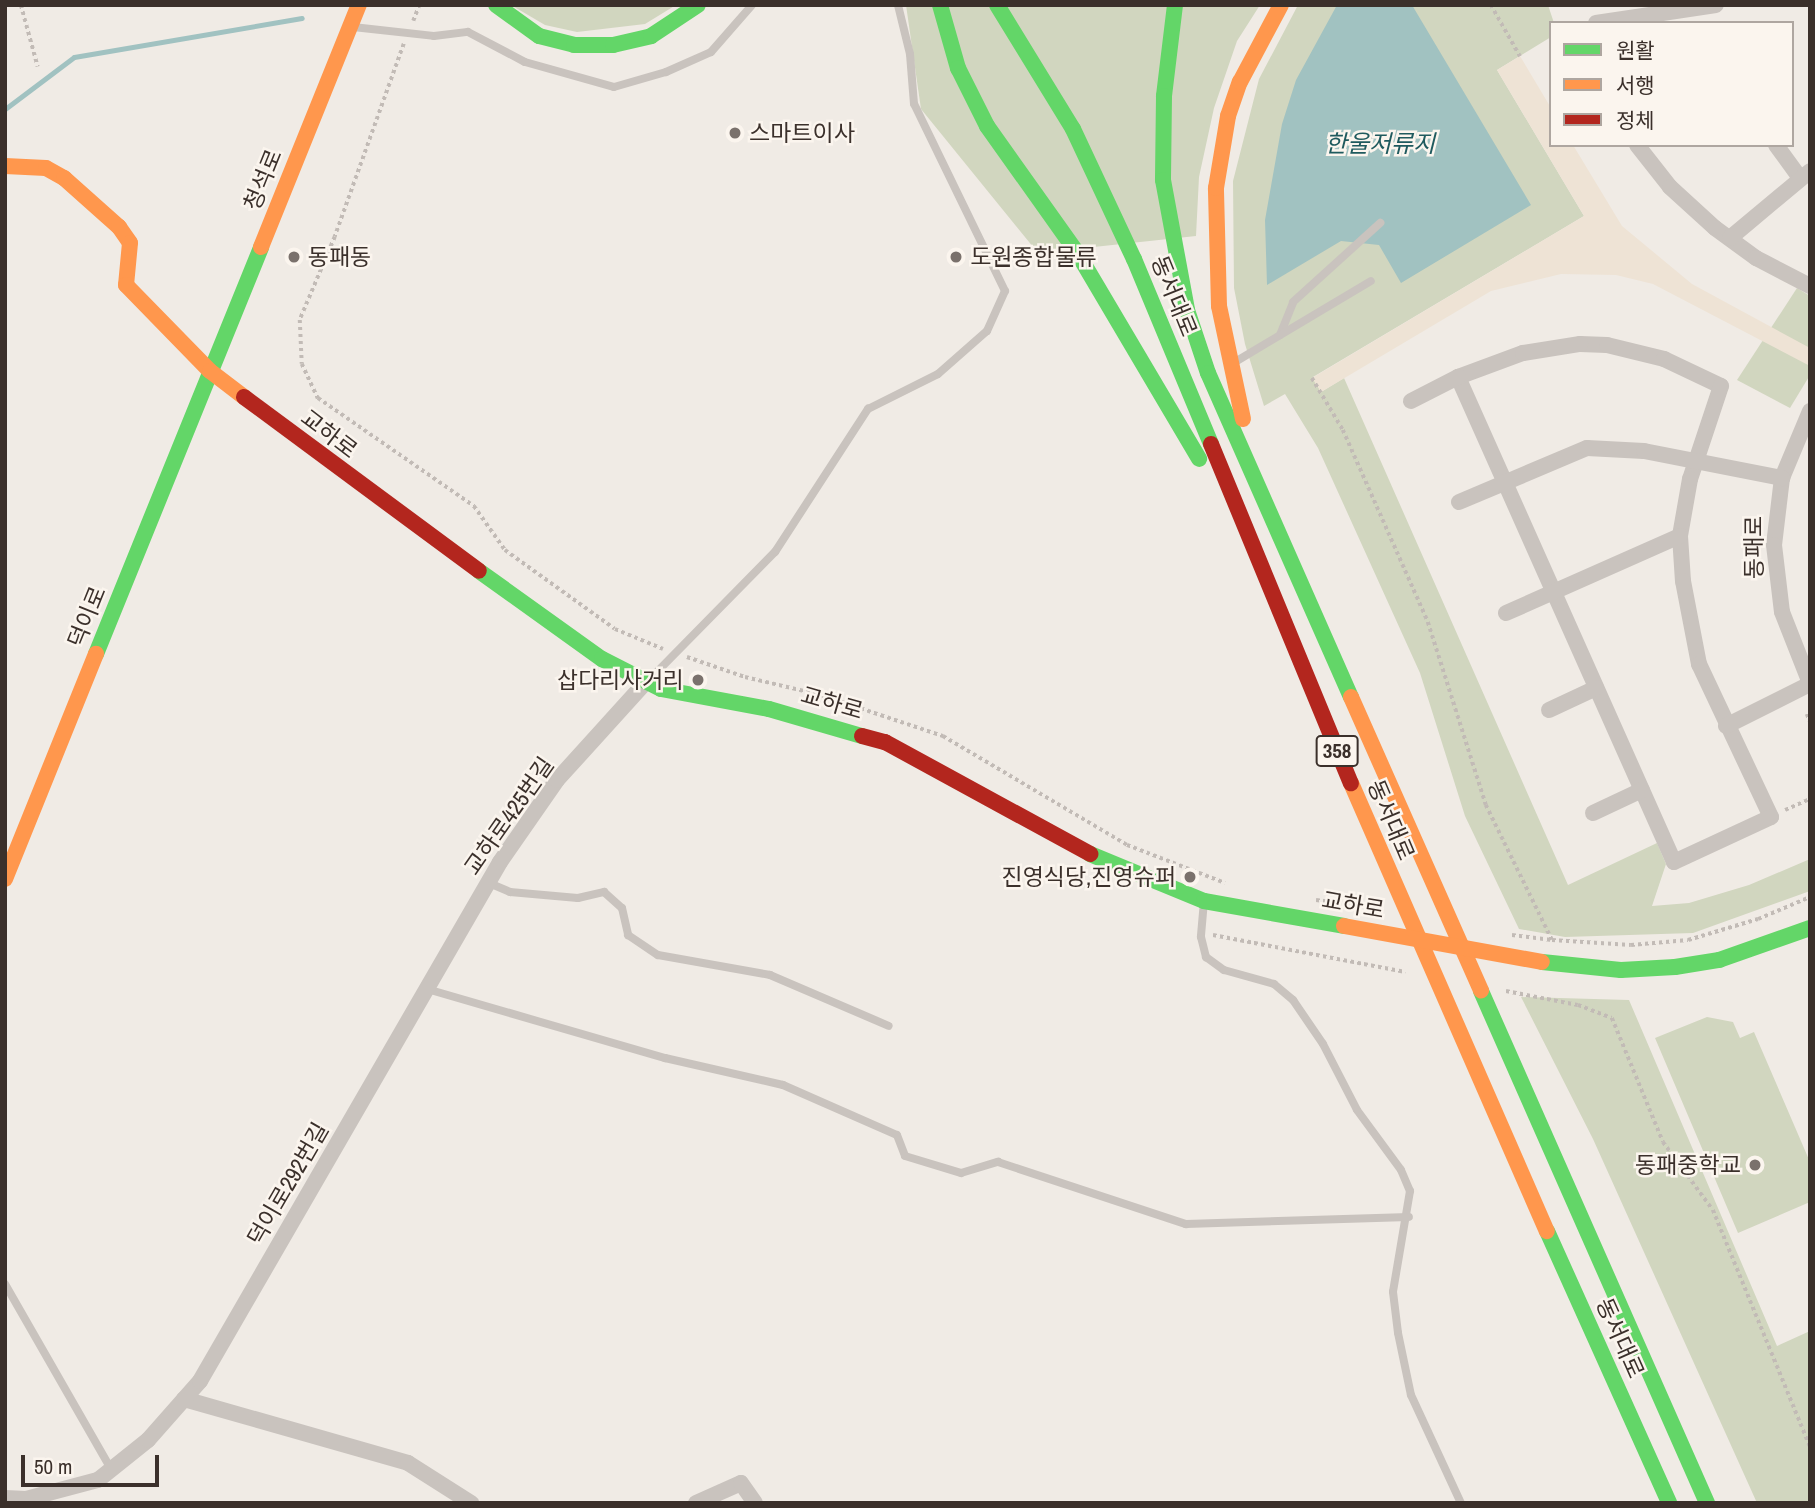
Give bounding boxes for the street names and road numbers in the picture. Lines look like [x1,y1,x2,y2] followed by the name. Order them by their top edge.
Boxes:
[238,145,288,215] street label: 청석로
[1145,252,1203,340] street label: 동서대로
[295,404,363,464] street label: 교하로
[1740,515,1768,579] street label: 동패로
[62,582,112,652] street label: 덕이로
[798,681,866,725] street label: 교하로
[1314,734,1360,768] road number: 358
[458,752,560,880] street label: 교하로425번길
[1362,776,1420,864] street label: 동서대로
[1319,886,1387,924] street label: 교하로
[242,1118,334,1250] street label: 덕이로292번길
[1590,1294,1650,1382] street label: 동서대로

